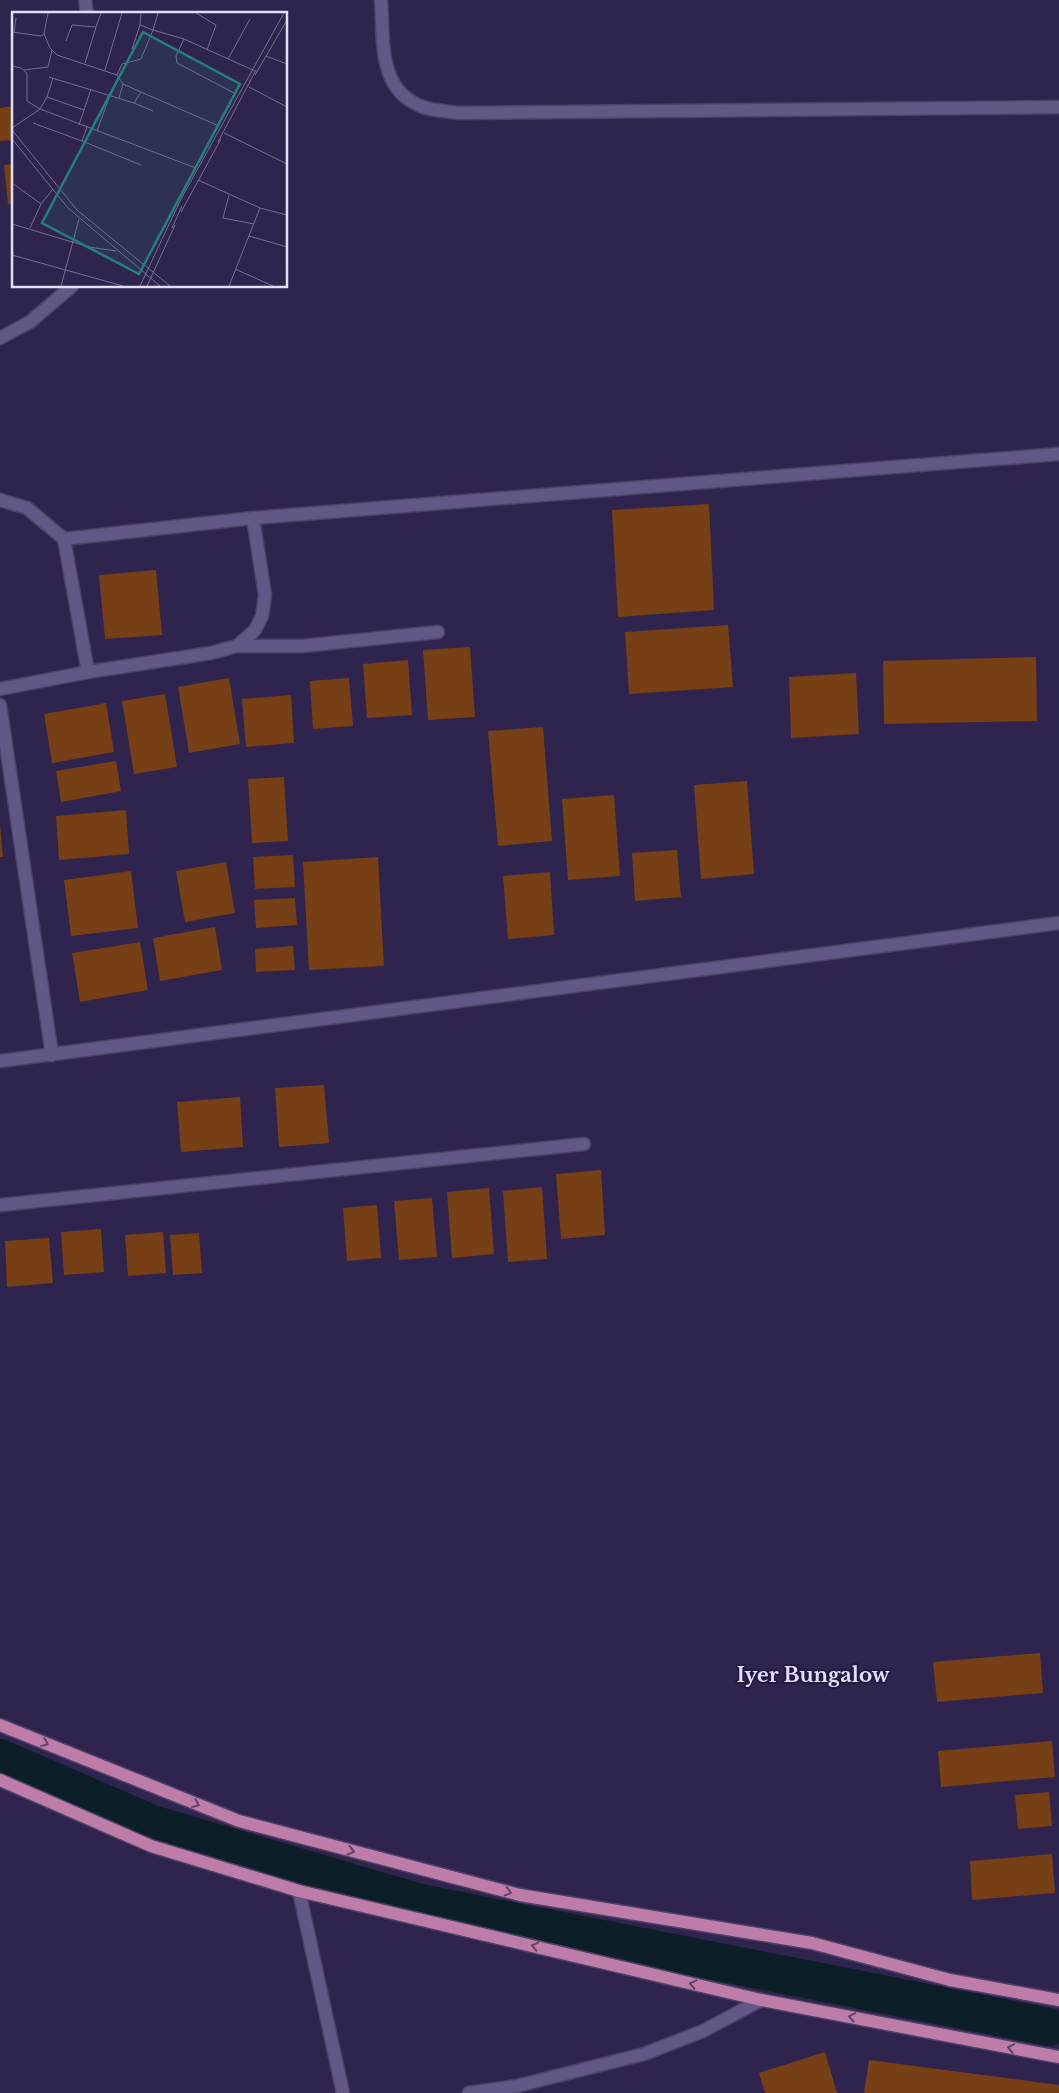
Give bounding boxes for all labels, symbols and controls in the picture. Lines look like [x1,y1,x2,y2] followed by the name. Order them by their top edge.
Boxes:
[12,12,288,288] inset map
[737,1663,890,1687] district label: Iyer Bungalow
[40,1737,49,1747] one-way arrow
[191,1797,200,1808] one-way arrow
[347,1845,355,1855] one-way arrow
[504,1886,513,1897] one-way arrow
[530,1941,539,1952] one-way arrow
[688,1979,697,1990] one-way arrow
[847,2013,856,2023] one-way arrow
[1007,2044,1016,2054] one-way arrow

